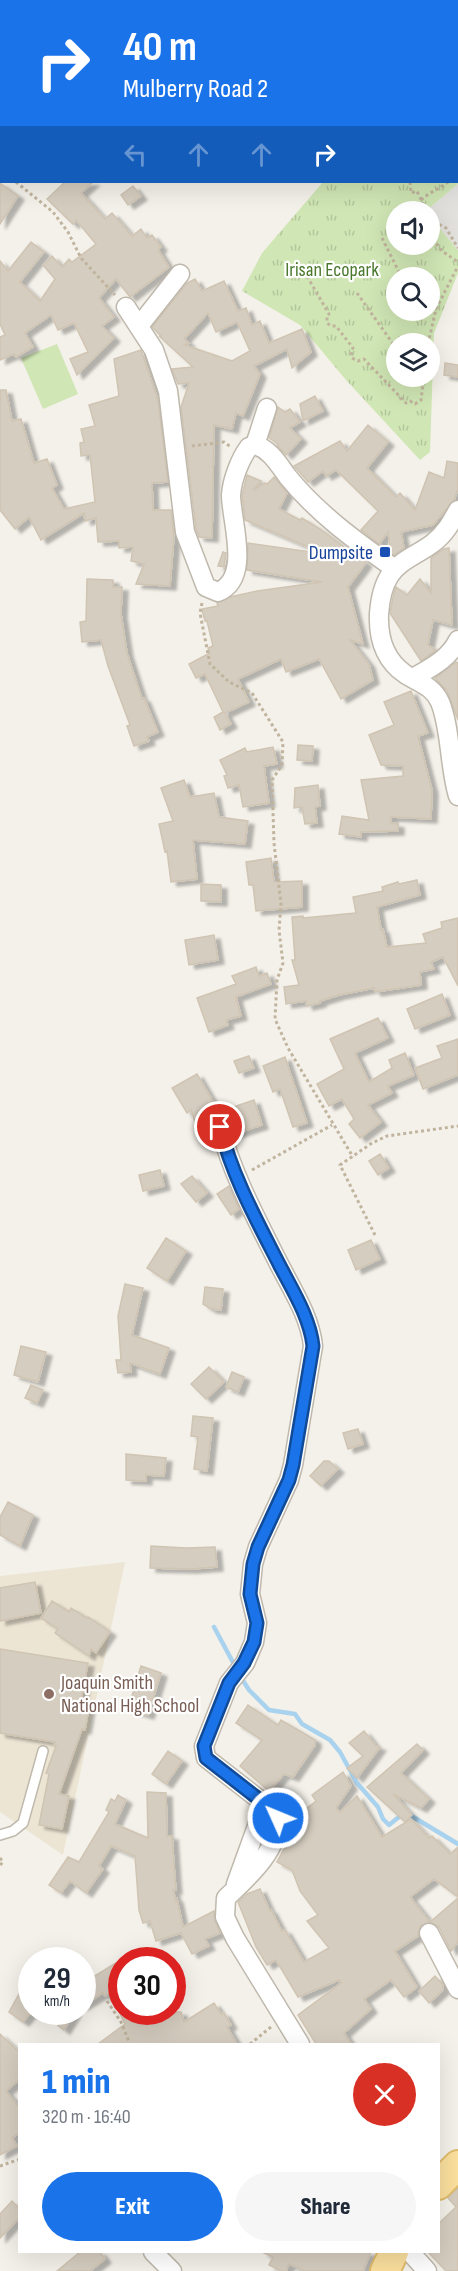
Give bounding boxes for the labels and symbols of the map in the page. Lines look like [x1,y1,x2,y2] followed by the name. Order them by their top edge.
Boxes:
[285,258,379,282] park label: Irisan Ecopark
[309,541,373,565] place label: Dumpsite
[378,545,392,559] marker: Dumpsite
[194,1101,245,1152] pin
[60,1671,199,1718] place label: Joaquin Smith National High School
[42,1687,56,1701] marker: Joaquin Smith National High School
[246,1786,310,1850] position arrow
[108,1947,186,2025] speed limit sign: 30

